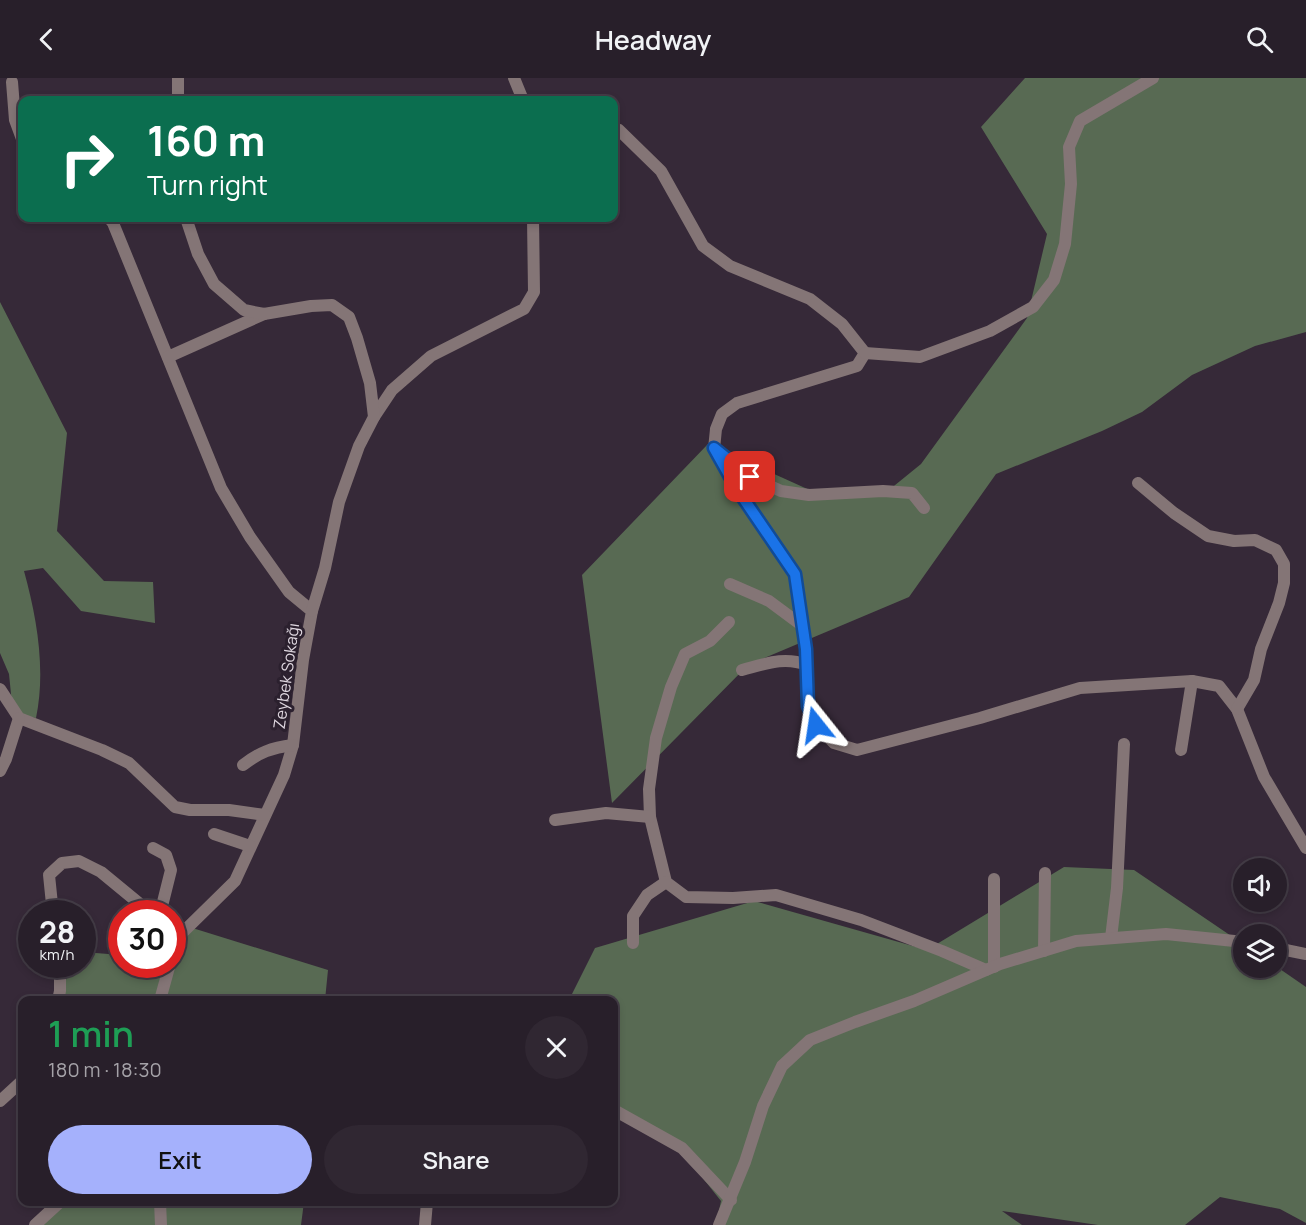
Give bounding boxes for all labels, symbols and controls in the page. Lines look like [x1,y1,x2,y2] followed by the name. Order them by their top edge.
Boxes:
[595,21,711,58] text: Headway
[30,23,63,56] icon: back
[1243,23,1276,56] icon: search
[147,111,265,169] text: 160 m
[48,120,126,198] icon: right
[147,166,268,203] text: Turn right
[724,451,775,502] pin
[733,460,766,493] icon: arrive
[268,622,304,730] street label: Zeybek Sokağı
[784,693,848,757] position arrow
[1233,858,1287,978] map controls
[1233,858,1287,912] button: sound
[108,900,186,978] speed limit sign: 30
[39,911,75,952] text: 28
[1233,924,1287,978] button: layers
[40,944,74,965] text: km/h
[48,1009,134,1058] text: 1 min
[525,1016,588,1079] button: close
[48,1056,162,1083] text: 180 m · 18:30
[48,1125,312,1194] button: Exit
[324,1125,588,1194] button: Share

